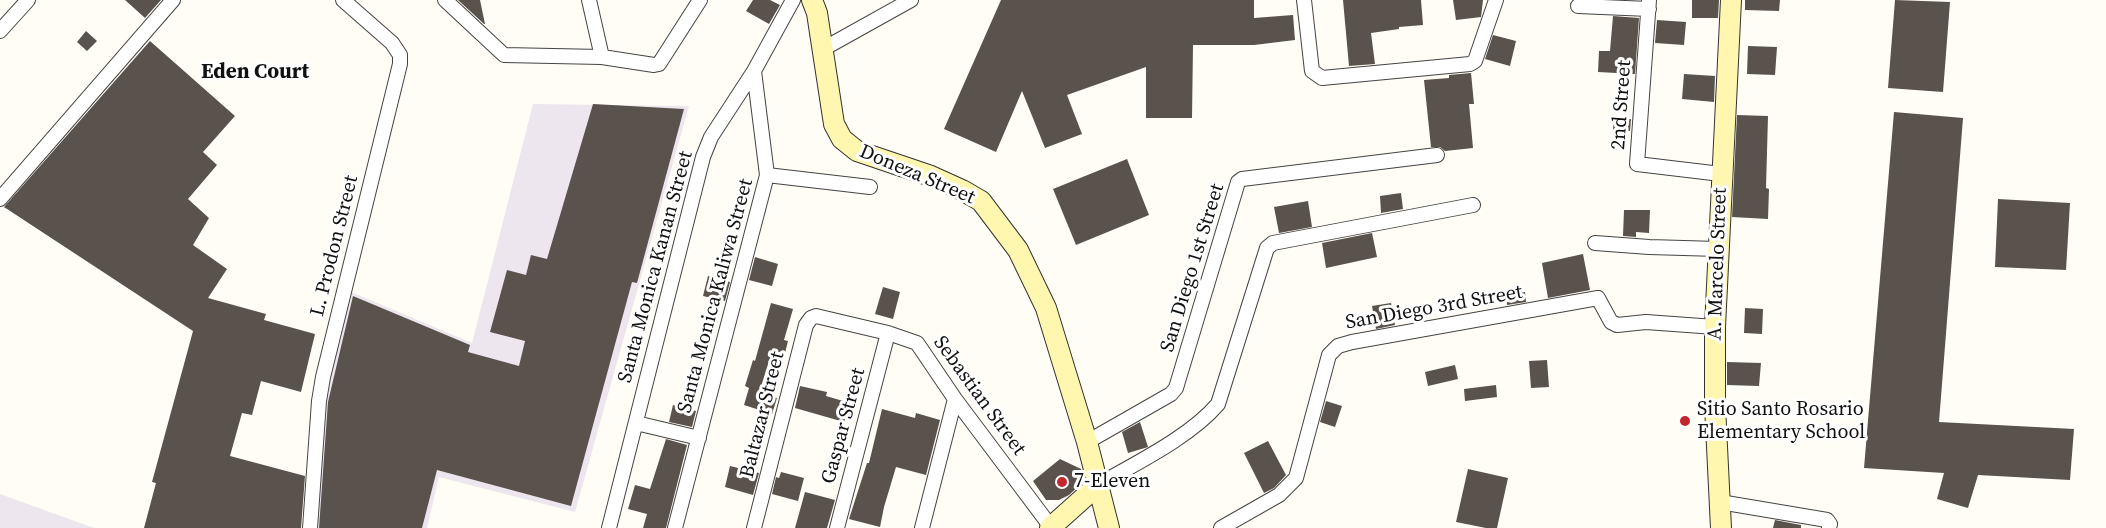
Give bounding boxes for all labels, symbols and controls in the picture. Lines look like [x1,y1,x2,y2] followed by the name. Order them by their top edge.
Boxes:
[1607,59,1637,151] street label: 2nd Street
[201,60,309,86] district label: Eden Court
[856,140,978,210] street label: Doneza Street
[613,149,699,385] street label: Santa Monica Kanan Street
[306,173,364,319] street label: L. Prodon Street
[673,176,759,416] street label: Santa Monica Kaliwa Street
[1156,181,1230,355] street label: San Diego 1st Street
[1703,187,1733,341] street label: A. Marcelo Street
[1344,281,1524,335] street label: San Diego 3rd Street
[928,332,1030,460] street label: Sebastian Street
[736,349,790,481] street label: Baltazar Street
[817,365,871,487] street label: Gaspar Street
[1697,398,1865,445] place label: Sitio Santo Rosario Elementary School
[1678,414,1692,428] marker: Sitio Santo Rosario Elementary School
[1074,470,1150,494] place label: 7-Eleven
[1055,475,1069,489] marker: 7-Eleven

